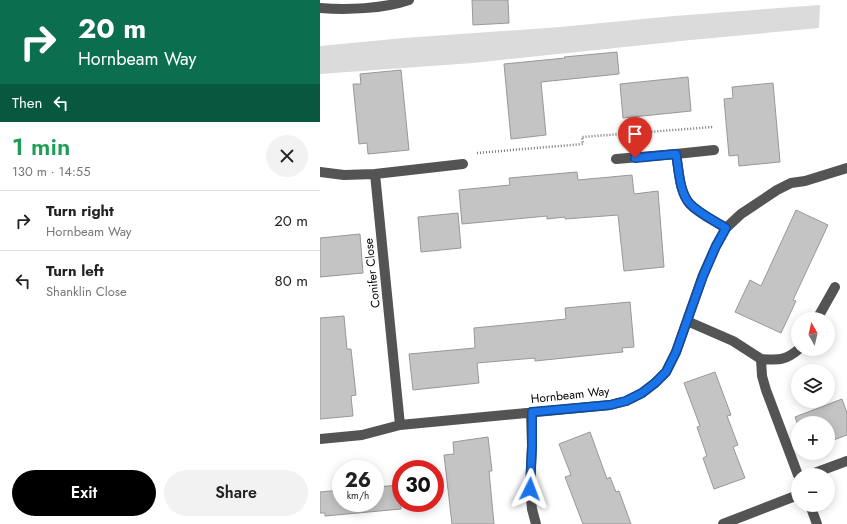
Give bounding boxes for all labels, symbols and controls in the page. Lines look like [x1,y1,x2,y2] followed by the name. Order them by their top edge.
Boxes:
[78,8,146,49] text: 20 m
[12,16,64,68] icon: right
[78,46,196,72] text: Hornbeam Way
[12,92,42,114] text: Then
[50,92,72,114] icon: left
[618,117,652,158] pin
[624,123,646,145] icon: arrive
[12,129,70,164] text: 1 min
[266,135,308,177] button: close
[12,162,90,181] text: 130 m · 14:55
[46,200,114,222] text: Turn right
[12,210,34,232] icon: right
[274,210,308,232] text: 20 m
[46,222,132,241] text: Hornbeam Way
[359,237,385,309] street label: Conifer Close
[46,260,104,282] text: Turn left
[12,270,34,292] icon: left
[275,270,308,292] text: 80 m
[46,282,127,301] text: Shanklin Close
[791,312,835,356] north arrow
[791,312,835,512] map controls
[791,364,835,408] button: layers
[530,382,611,408] street label: Hornbeam Way
[791,416,835,460] button: +
[392,460,444,512] speed limit sign: 30
[345,466,371,495] text: 26
[509,468,551,510] position arrow
[791,468,835,512] button: −
[12,470,156,516] button: Exit
[164,470,308,516] button: Share
[347,488,369,503] text: km/h

